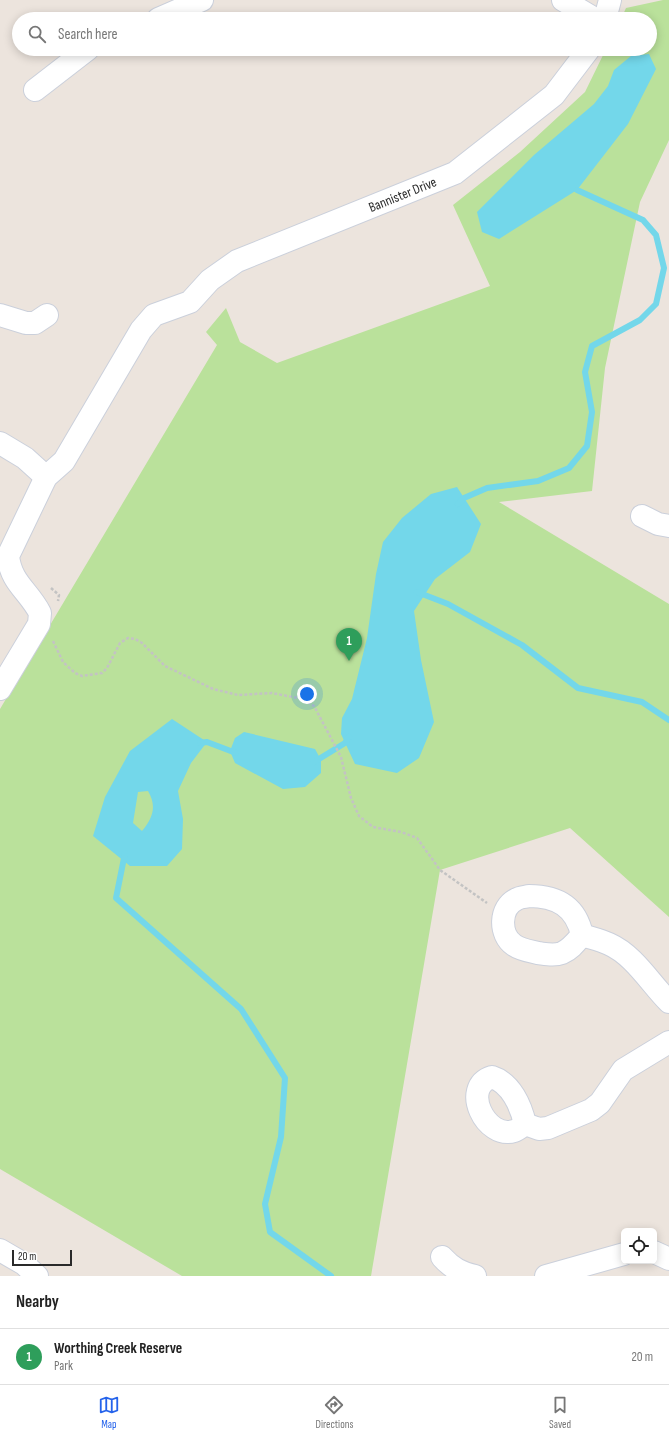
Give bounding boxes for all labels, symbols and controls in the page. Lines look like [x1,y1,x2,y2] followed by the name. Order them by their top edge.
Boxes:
[12,12,657,56] search box
[26,23,48,45] icon: search
[58,25,118,44] text: Search here
[366,173,439,216] street label: Bannister Drive
[336,628,362,661] pin: 1
[297,684,317,704] your location
[621,1228,657,1264] map controls
[621,1228,657,1264] button: locate
[12,1248,72,1267] scale bar
[18,1250,36,1263] text: 20 m
[16,1292,59,1312] text: Nearby
[54,1339,182,1358] text: Worthing Creek Reserve
[26,1349,32,1365] text: 1
[631,1349,653,1365] text: 20 m
[54,1358,73,1374] text: Park
[98,1394,120,1431] tab: Map
[316,1394,353,1431] tab: Directions
[549,1394,571,1431] tab: Saved

